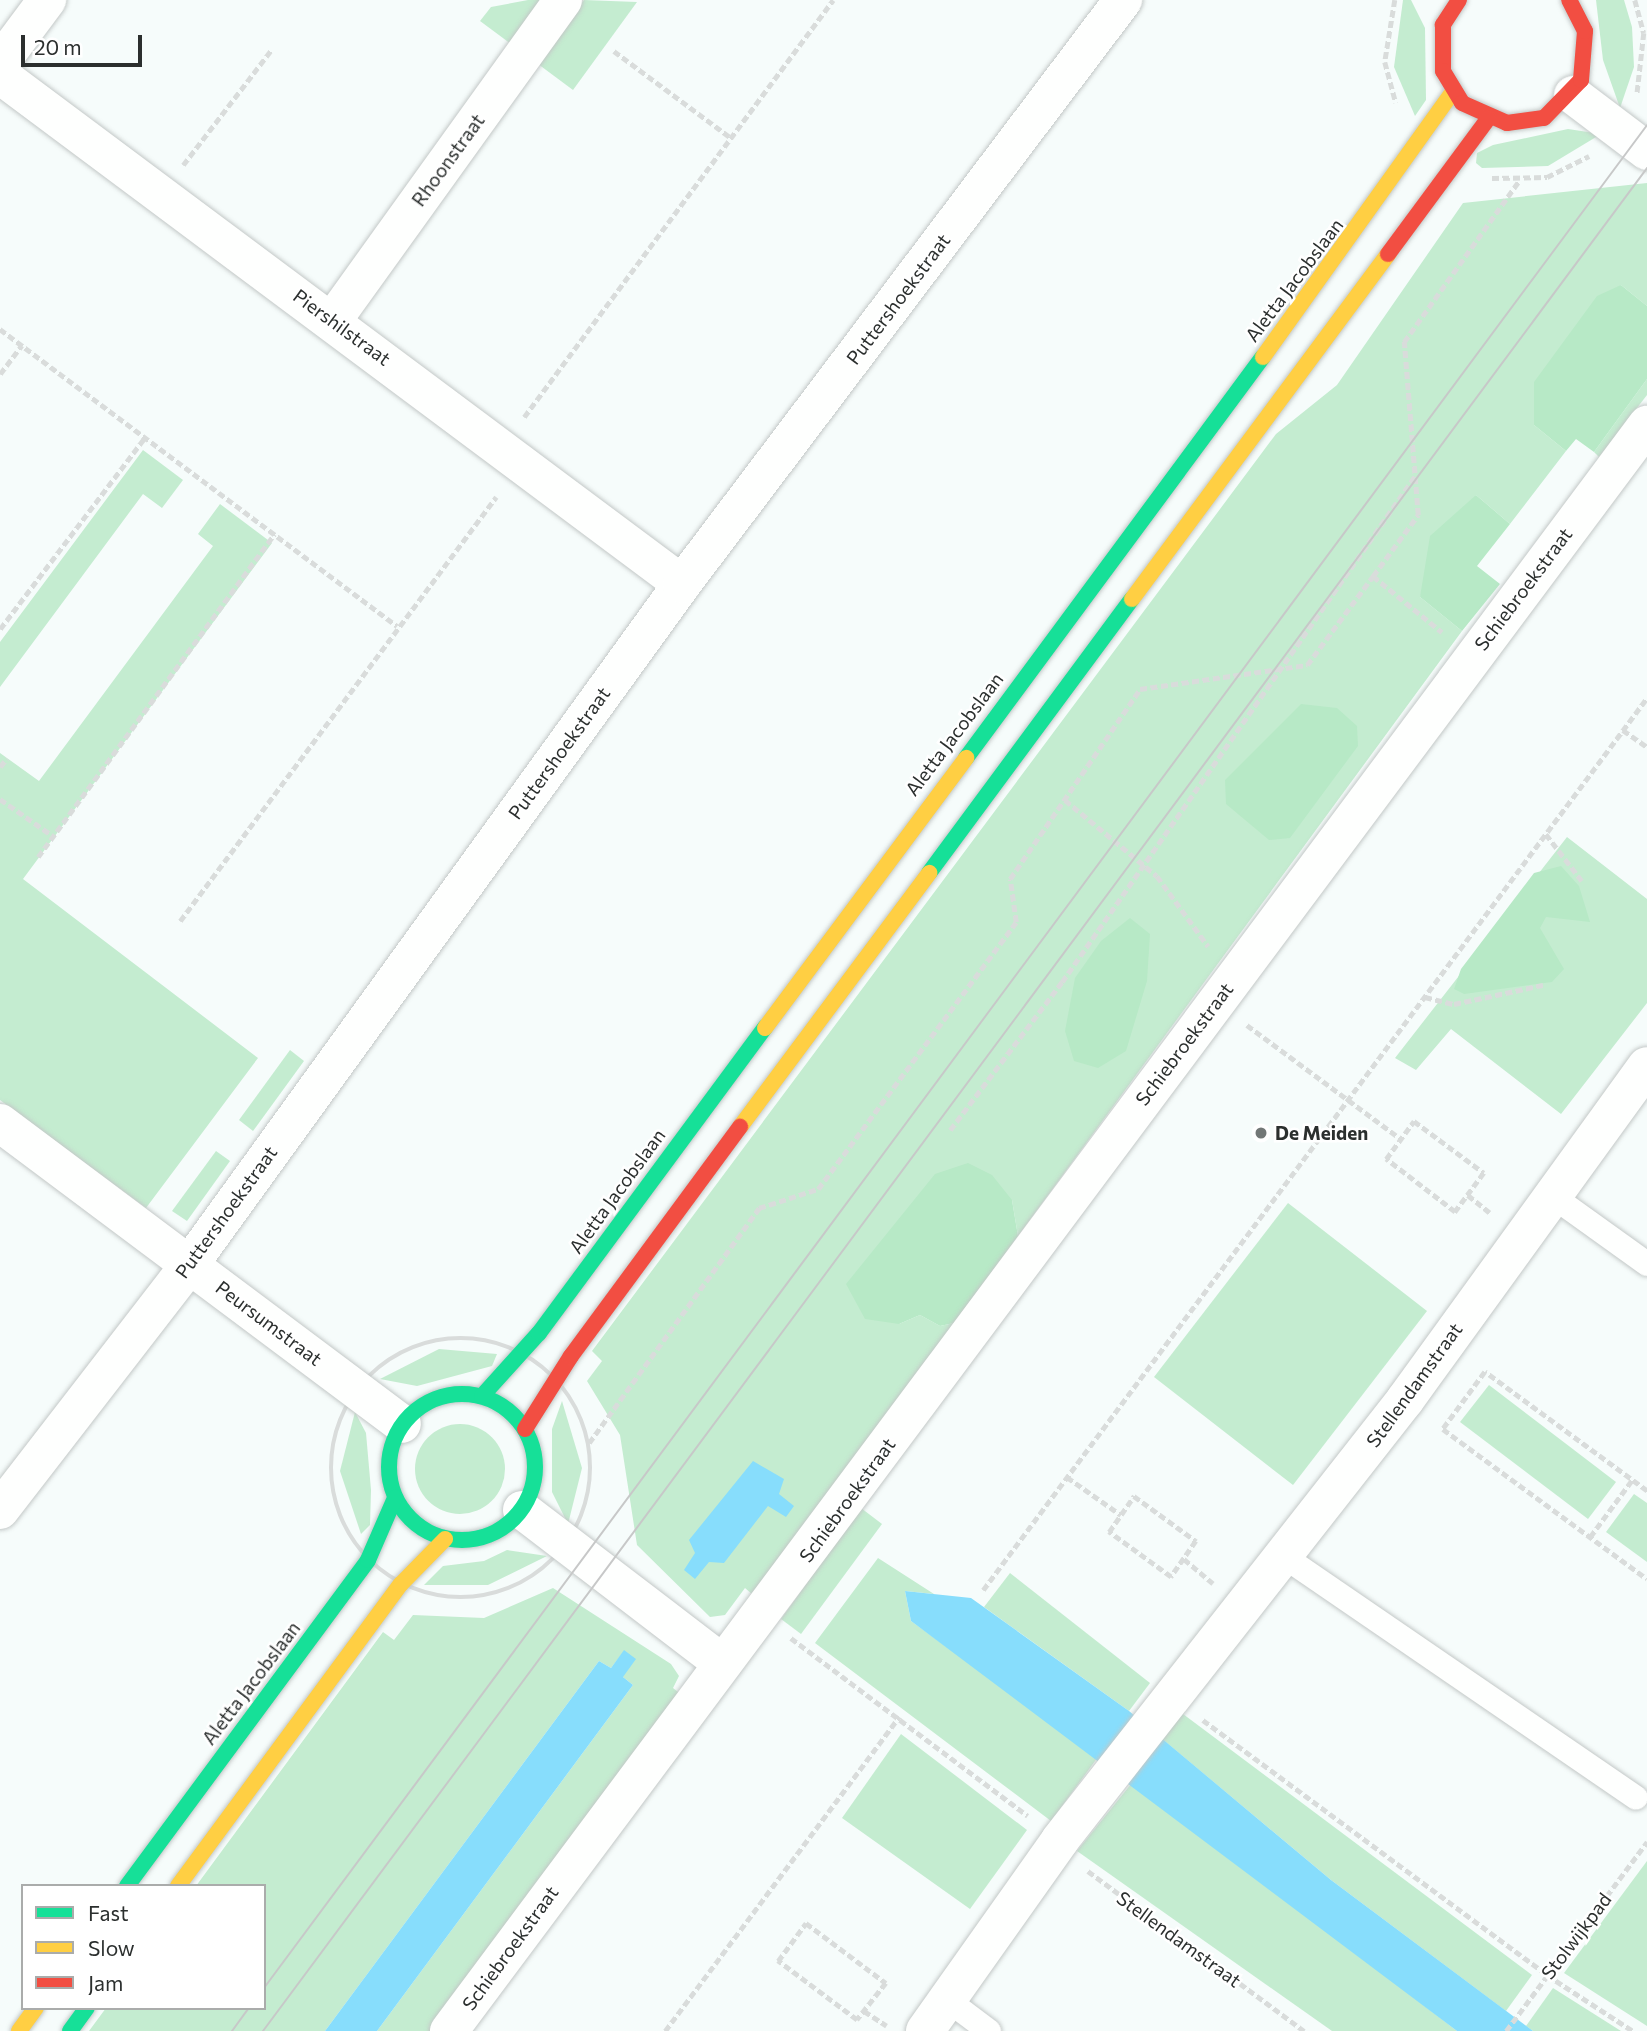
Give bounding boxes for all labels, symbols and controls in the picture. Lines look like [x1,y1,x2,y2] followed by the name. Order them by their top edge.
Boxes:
[24,21,145,65] scale bar
[34,34,82,59] text: 20 m
[407,109,489,211] street label: Rhoonstraat
[1240,214,1348,346] street label: Aletta Jacobslaan
[841,229,955,369] street label: Puttershoekstraat
[289,284,395,370] street label: Piershilstraat
[1469,523,1577,655] street label: Schiebroekstraat
[900,668,1008,800] street label: Aletta Jacobslaan
[503,682,615,824] street label: Puttershoekstraat
[1130,978,1238,1110] street label: Schiebroekstraat
[1275,1122,1368,1144] place label: De Meiden
[564,1124,670,1258] street label: Aletta Jacobslaan
[1253,1125,1269,1141] marker: De Meiden
[170,1141,282,1283] street label: Puttershoekstraat
[212,1276,326,1370] street label: Peursumstraat
[1361,1318,1467,1452] street label: Stellendamstraat
[794,1433,900,1567] street label: Schiebroekstraat
[197,1617,305,1749] street label: Aletta Jacobslaan
[457,1881,563,2015] street label: Schiebroekstraat
[21,1884,266,2010] legend
[1112,1886,1246,1992] street label: Stellendamstraat
[1536,1888,1616,1984] street label: Stolwijkpad
[88,1900,129,1925] text: Fast
[88,1935,135,1960] text: Slow
[88,1970,123,1995] text: Jam

